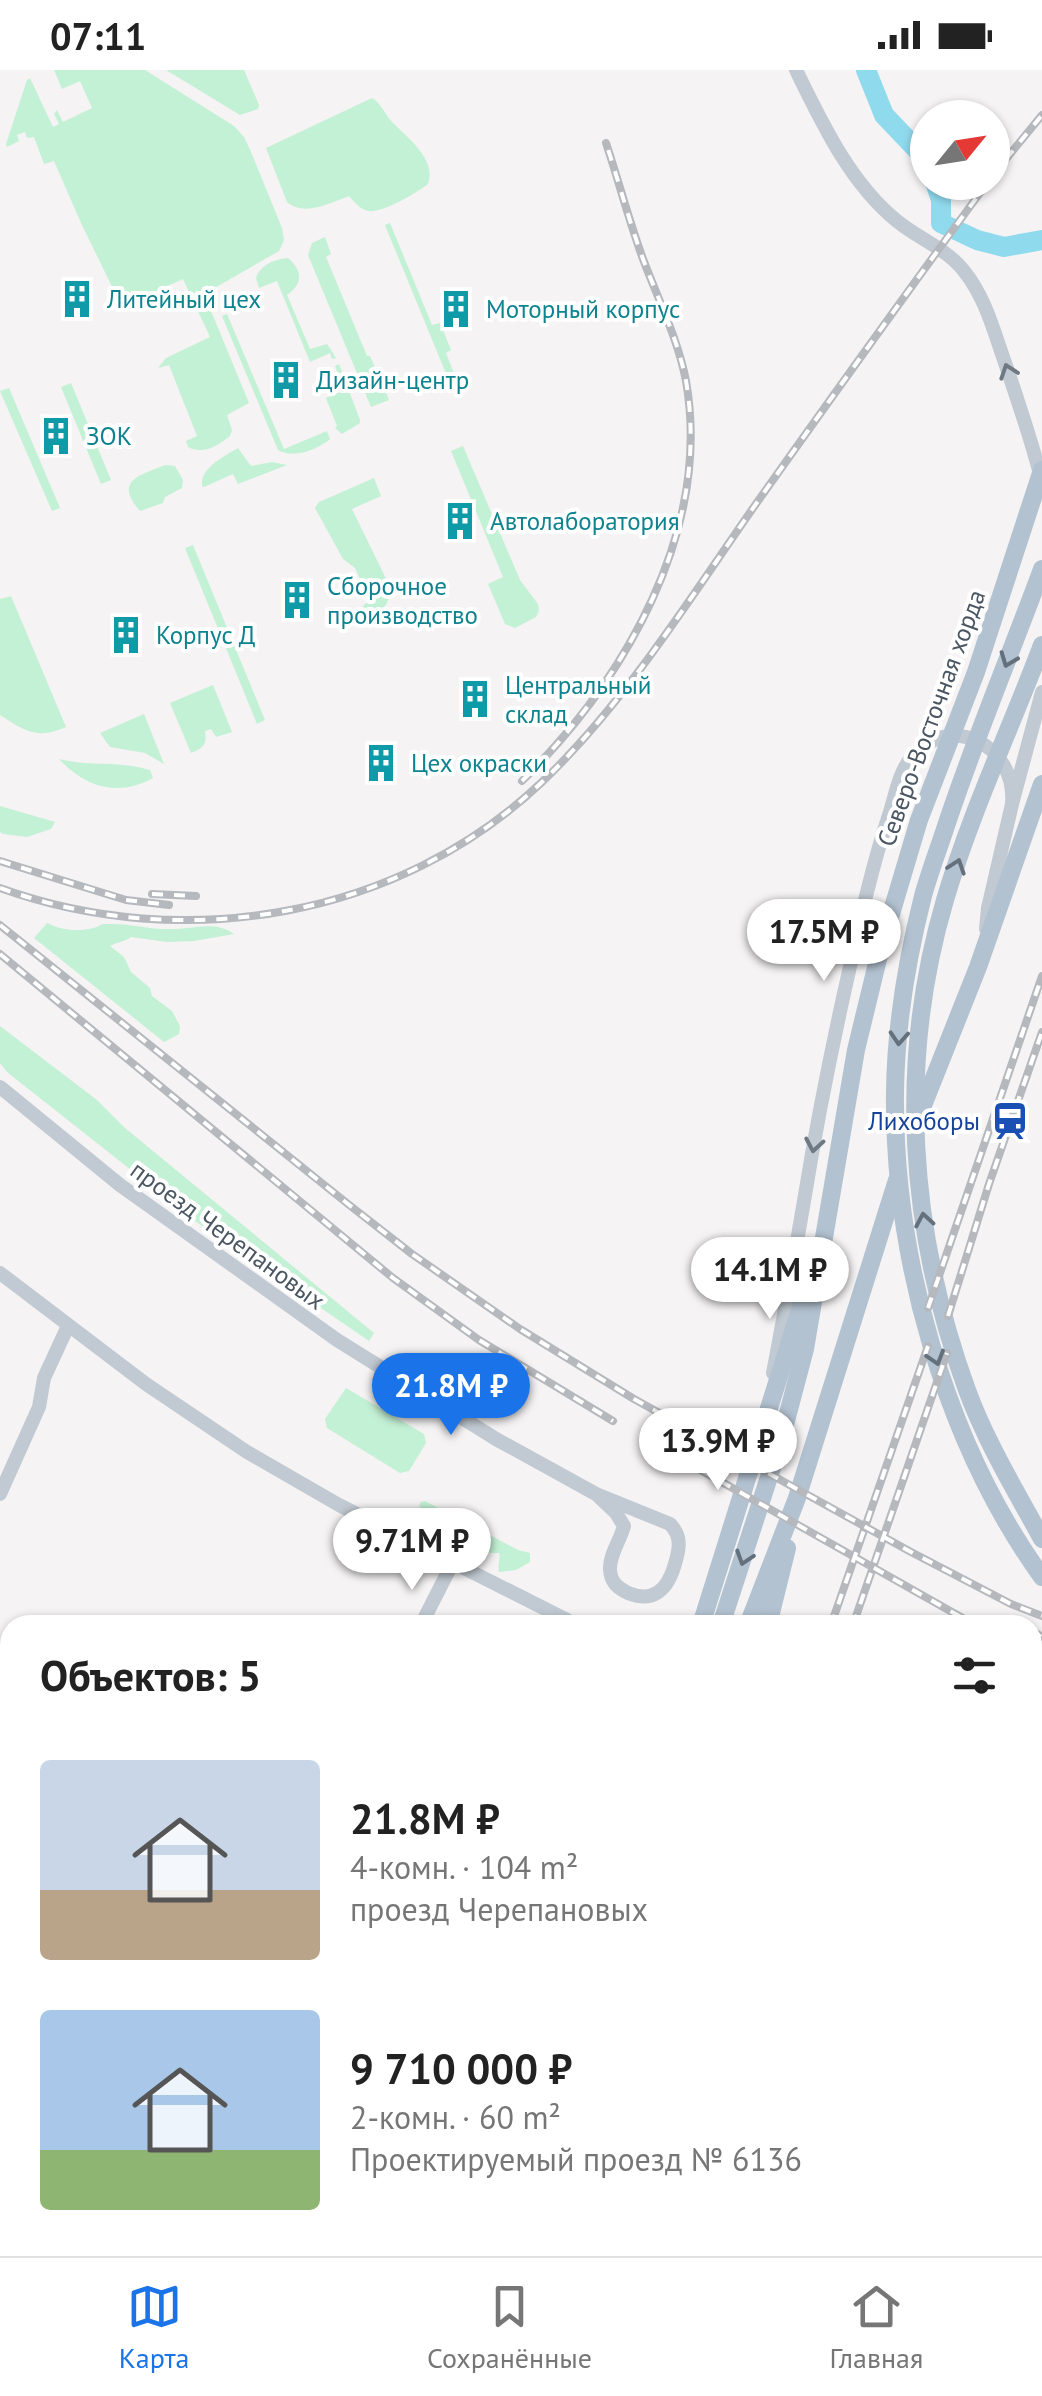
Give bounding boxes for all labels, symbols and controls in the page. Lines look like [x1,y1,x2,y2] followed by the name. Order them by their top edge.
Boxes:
[50,11,146,60] text: 07:11
[910,100,1010,200] north arrow
[910,100,1010,200] map controls
[56,278,98,320] building icon: Литейный цех
[106,283,261,315] place label: Литейный цех
[435,288,477,330] building icon: Моторный корпус
[486,293,680,325] place label: Моторный корпус
[265,359,307,401] building icon: Дизайн-центр
[999,363,1020,380] one-way arrow
[316,364,469,396] place label: Дизайн-центр
[35,415,77,457] building icon: ЗОК
[86,420,132,452] place label: ЗОК
[439,500,481,542] building icon: Автолаборатория
[490,505,680,537] place label: Автолаборатория
[327,570,478,631] place label: Сборочное производство
[276,579,318,621] building icon: Сборочное производство
[870,585,992,851] street label: Северо-Восточная хорда
[105,614,147,656] building icon: Корпус Д
[156,619,256,651] place label: Корпус Д
[1000,650,1020,668] one-way arrow
[505,669,652,730] place label: Центральный склад
[454,678,496,720] building icon: Центральный склад
[360,742,402,784] building icon: Цех окраски
[411,747,547,779] place label: Цех окраски
[945,858,965,875] one-way arrow
[732,899,916,984] pin: 17.5M ₽
[769,910,879,952] text: 17.5M ₽
[889,1030,910,1046] one-way arrow
[989,1100,1031,1142] station icon: Лихоборы
[867,1105,980,1137] place label: Лихоборы
[804,1136,825,1153] one-way arrow
[124,1154,332,1316] street label: проезд Черепановых
[914,1212,935,1228] one-way arrow
[678,1237,862,1322] pin: 14.1M ₽
[713,1248,827,1290] text: 14.1M ₽
[924,1349,945,1366] one-way arrow
[359,1353,543,1438] pin: 21.8M ₽
[394,1364,508,1406] text: 21.8M ₽
[626,1408,810,1493] pin: 13.9M ₽
[661,1419,775,1461] text: 13.9M ₽
[320,1508,504,1593] pin: 9.71M ₽
[355,1519,469,1561] text: 9.71M ₽
[735,1548,755,1565] one-way arrow
[40,1648,261,1703] text: Объектов: 5
[947,1648,1002,1703] icon: filters
[350,1791,500,1846] text: 21.8M ₽
[120,1800,240,1920] icon: home
[350,1846,578,1888] text: 4-комн. · 104 m²
[350,1888,648,1930] text: проезд Черепановых
[350,2041,572,2096] text: 9 710 000 ₽
[120,2050,240,2170] icon: home
[350,2096,561,2138] text: 2-комн. · 60 m²
[350,2138,802,2180] text: Проектируемый проезд № 6136
[119,2279,189,2376] tab: Карта
[427,2279,592,2376] tab: Сохранённые
[829,2279,923,2376] tab: Главная

